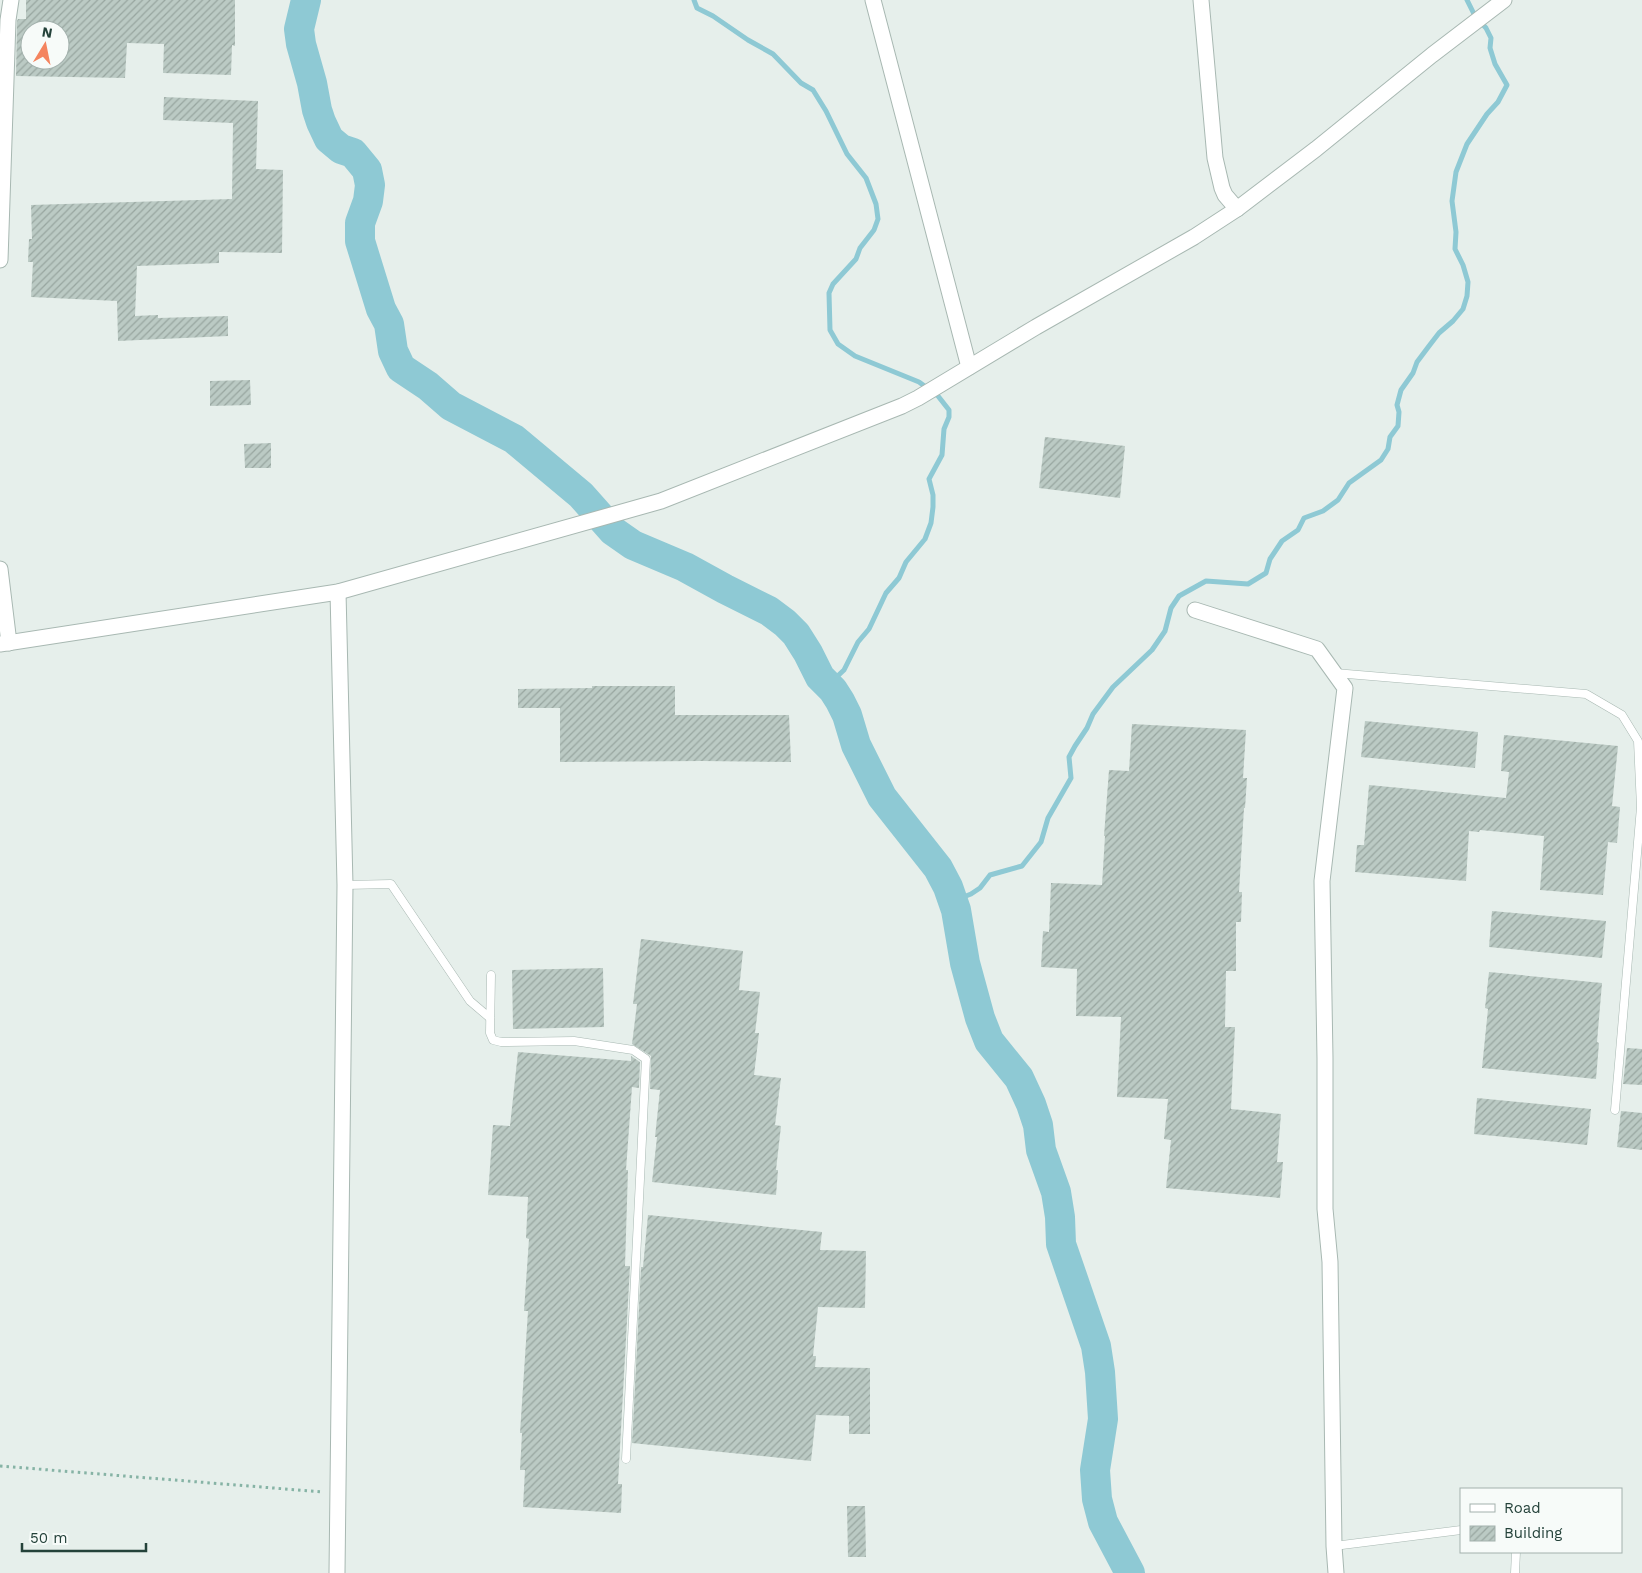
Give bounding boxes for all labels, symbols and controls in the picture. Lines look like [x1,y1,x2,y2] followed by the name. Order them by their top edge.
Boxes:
[20,20,70,70] north arrow
[41,23,54,41] text: N
[1460,1488,1622,1553] legend
[1504,1499,1541,1517] text: Road
[22,1520,146,1552] scale bar
[1504,1524,1562,1542] text: Building
[30,1529,67,1547] text: 50 m

